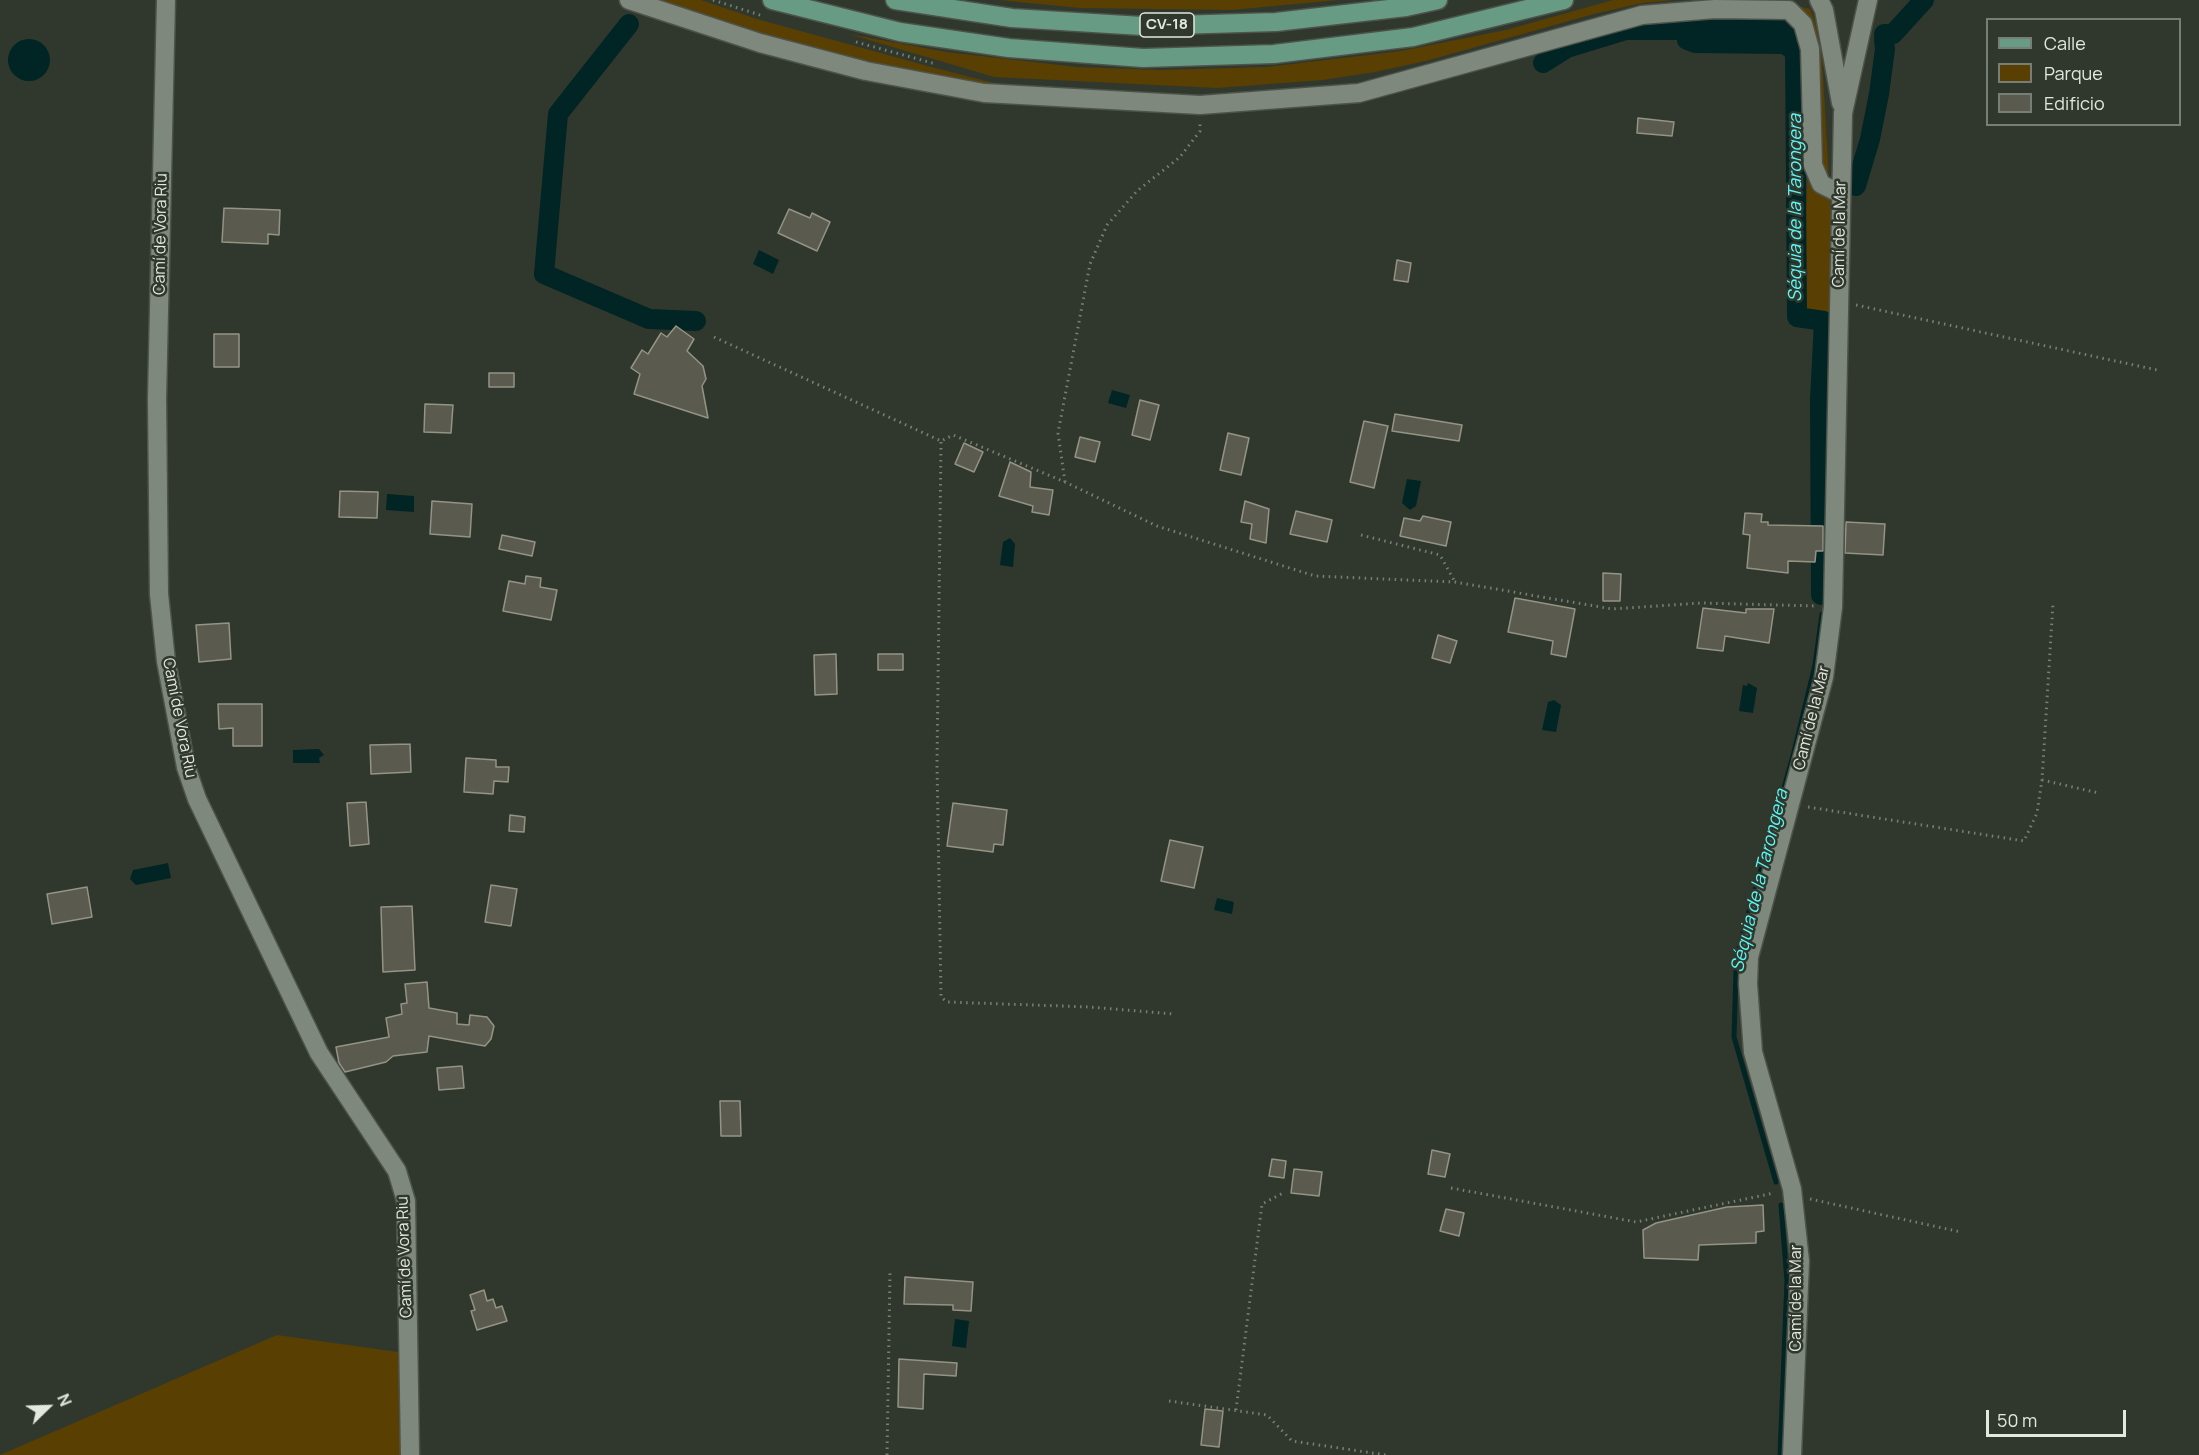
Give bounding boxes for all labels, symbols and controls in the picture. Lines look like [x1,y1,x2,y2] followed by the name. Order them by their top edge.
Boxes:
[1140,13,1194,37] road number: CV-18
[1986,18,2181,126] legend
[2044,31,2086,55] text: Calle
[2044,61,2103,85] text: Parque
[2044,91,2105,115] text: Edificio
[1785,114,1807,302] water label: Séquia de la Tarongera
[150,173,172,295] street label: Camí de Vora Riu
[1829,180,1851,288] street label: Camí de la Mar
[158,656,200,780] street label: Camí de Vora Riu
[1790,664,1834,772] street label: Camí de la Mar
[1727,787,1793,975] water label: Séquia de la Tarongera
[393,1196,417,1318] street label: Camí de Vora Riu
[1787,1245,1807,1351] street label: Camí de la Mar
[18,1377,78,1437] north arrow
[52,1390,77,1410] text: N
[1989,1398,2128,1436] scale bar
[1997,1408,2037,1432] text: 50 m

